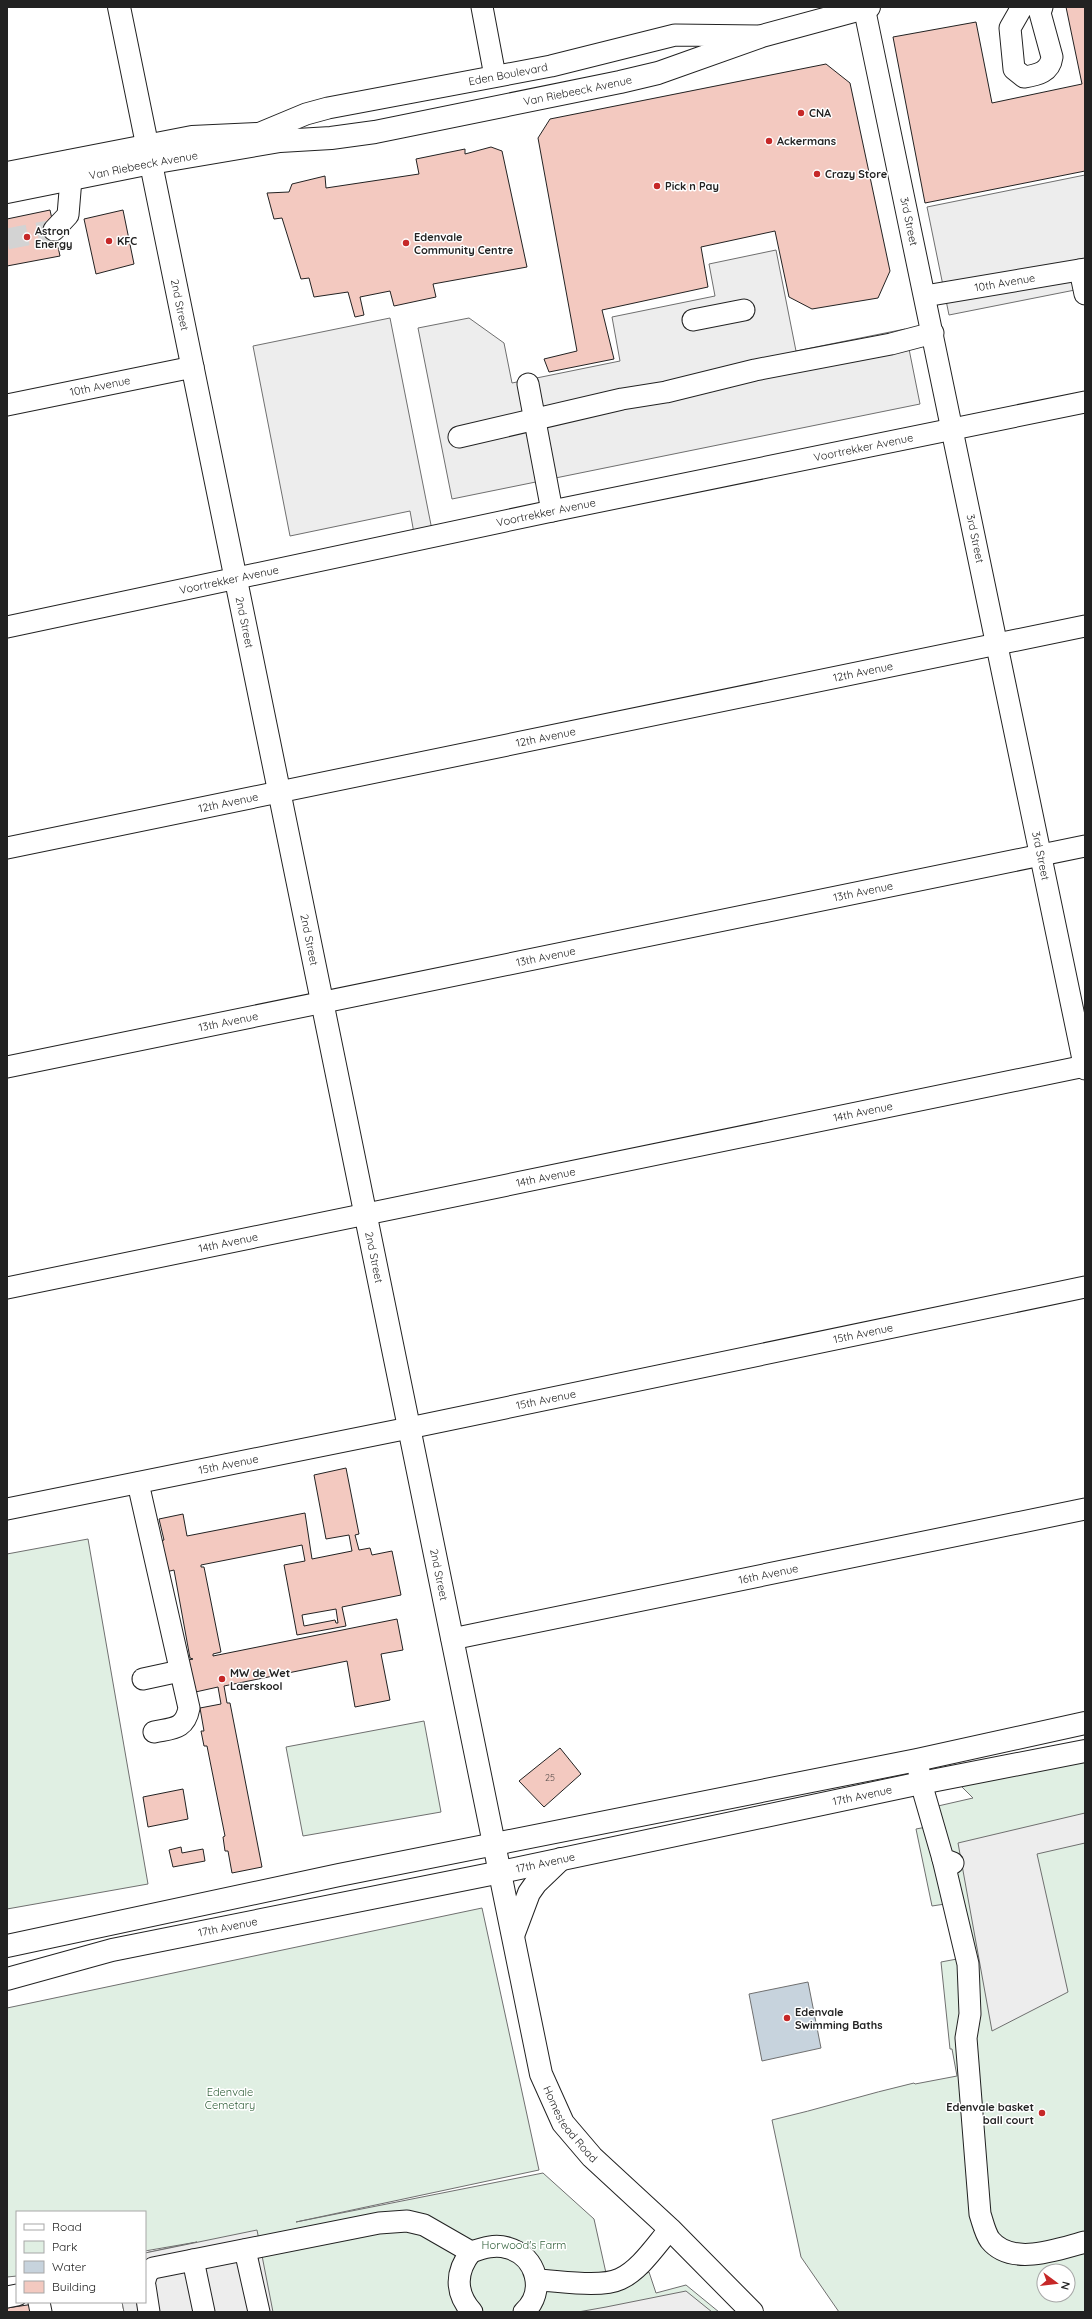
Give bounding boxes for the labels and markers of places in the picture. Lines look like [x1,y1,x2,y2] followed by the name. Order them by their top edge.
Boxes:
[809,106,831,120] place label: CNA
[796,108,806,118] marker: CNA
[777,134,836,148] place label: Ackermans
[764,136,774,146] marker: Ackermans
[825,167,888,181] place label: Crazy Store
[812,169,822,179] marker: Crazy Store
[665,179,719,193] place label: Pick n Pay
[652,181,662,191] marker: Pick n Pay
[35,224,72,251] place label: Astron Energy
[414,230,514,257] place label: Edenvale Community Centre
[22,232,32,242] marker: Astron Energy
[117,234,137,248] place label: KFC
[104,236,114,246] marker: KFC
[401,238,411,248] marker: Edenvale Community Centre
[230,1666,290,1693] place label: MW de Wet Laerskool
[217,1674,227,1684] marker: MW de Wet Laerskool
[795,2005,883,2032] place label: Edenvale Swimming Baths
[782,2013,792,2023] marker: Edenvale Swimming Baths
[946,2100,1034,2127] place label: Edenvale basket ball court
[1037,2108,1047,2118] marker: Edenvale basket ball court

